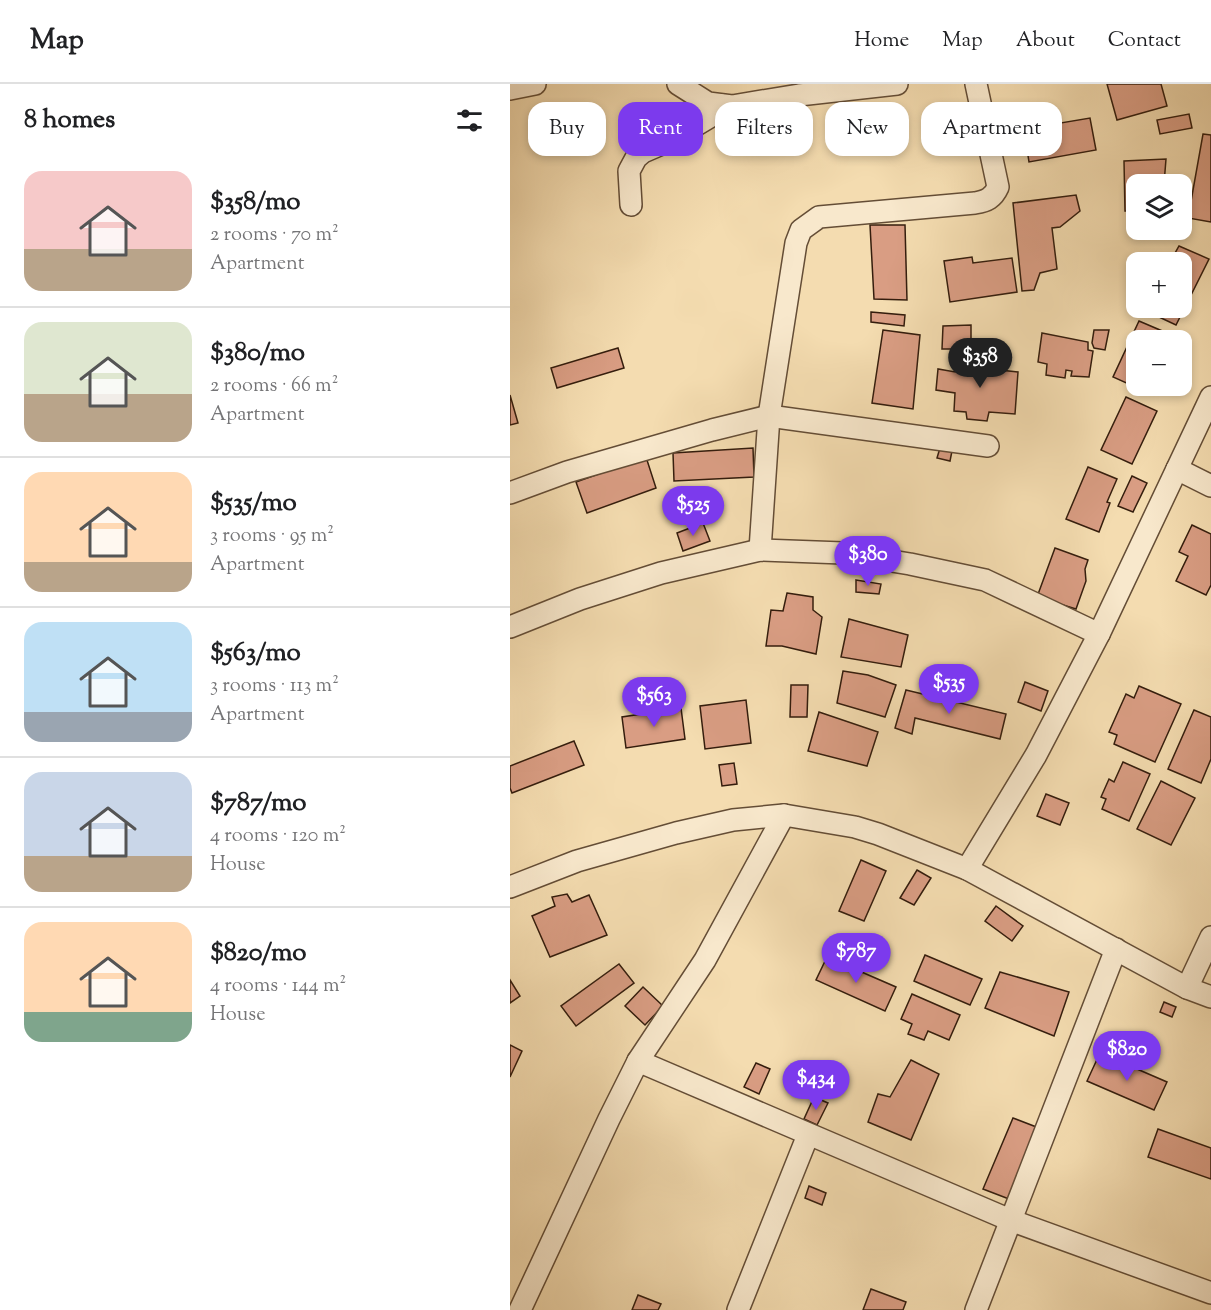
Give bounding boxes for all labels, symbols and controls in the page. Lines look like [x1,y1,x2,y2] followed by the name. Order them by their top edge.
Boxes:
[30,21,84,61] text: Map
[854,26,909,56] text: Home
[942,26,983,56] text: Map
[1016,26,1075,56] text: About
[1108,26,1181,56] text: Contact
[24,102,115,139] text: 8 homes
[528,102,606,156] chip: Buy
[618,102,703,156] chip: Rent
[715,102,813,156] chip: Filters
[825,102,909,156] chip: New
[921,102,1062,156] chip: Apartment
[453,104,486,137] icon: filters
[1126,174,1192,396] map controls
[1126,174,1192,240] button: layers
[210,184,300,221] text: $358/mo
[72,195,144,267] icon: home
[210,221,339,250] text: 2 rooms · 70 m²
[210,250,305,279] text: Apartment
[1126,252,1192,318] button: +
[1126,330,1192,396] button: −
[210,335,305,372] text: $380/mo
[944,338,1016,389] pin: $358
[962,343,998,372] text: $358
[72,346,144,418] icon: home
[210,372,338,401] text: 2 rooms · 66 m²
[210,401,305,430] text: Apartment
[210,485,297,522] text: $535/mo
[657,486,729,537] pin: $525
[676,491,710,520] text: $525
[72,496,144,568] icon: home
[210,522,334,551] text: 3 rooms · 95 m²
[832,536,904,587] pin: $380
[848,541,888,570] text: $380
[210,551,305,580] text: Apartment
[210,635,301,672] text: $563/mo
[72,646,144,718] icon: home
[913,664,985,715] pin: $535
[933,669,965,698] text: $535
[210,672,339,701] text: 3 rooms · 113 m²
[618,677,690,728] pin: $563
[636,682,672,711] text: $563
[210,701,305,730] text: Apartment
[210,785,306,822] text: $787/mo
[72,796,144,868] icon: home
[210,822,346,851] text: 4 rooms · 120 m²
[210,851,265,880] text: House
[820,933,892,984] pin: $787
[210,935,307,972] text: $820/mo
[836,938,876,967] text: $787
[72,946,144,1018] icon: home
[210,972,346,1001] text: 4 rooms · 144 m²
[210,1001,265,1030] text: House
[1091,1031,1163,1082] pin: $820
[1107,1036,1147,1065] text: $820
[780,1060,852,1111] pin: $434
[797,1065,835,1094] text: $434

